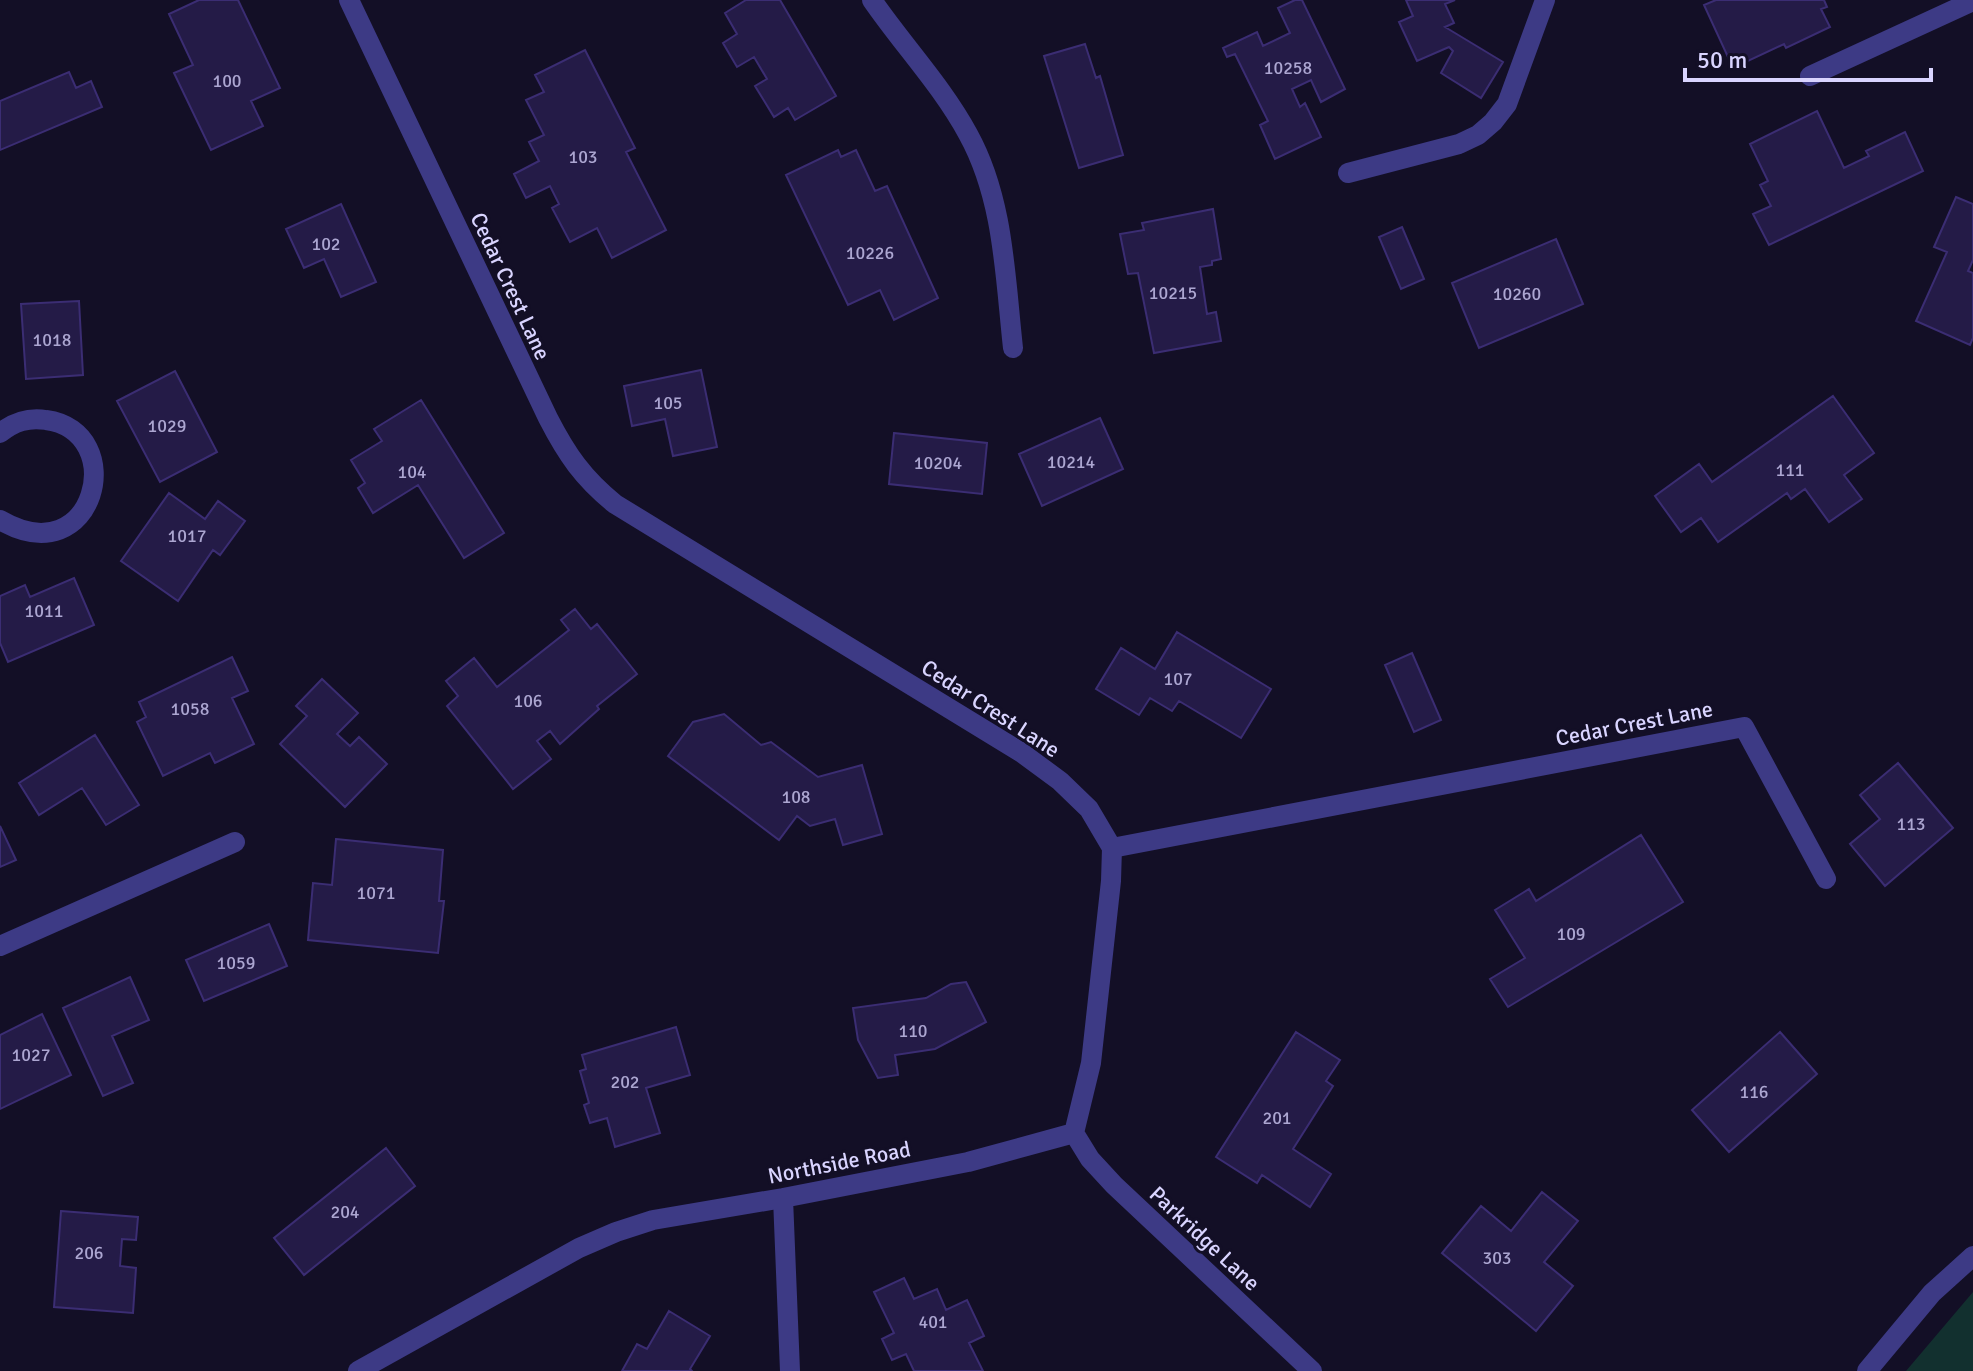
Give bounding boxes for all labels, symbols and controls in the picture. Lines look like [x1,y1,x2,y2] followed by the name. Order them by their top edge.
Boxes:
[1685,32,1931,82] scale bar
[1697,45,1747,75] text: 50 m
[1264,57,1312,79] house number: 10258
[212,70,242,92] house number: 100
[568,146,598,168] house number: 103
[465,208,556,364] street label: Cedar Crest Lane
[311,233,341,255] house number: 102
[846,242,894,264] house number: 10226
[1149,282,1197,304] house number: 10215
[1493,283,1541,305] house number: 10260
[33,329,71,351] house number: 1018
[653,392,683,414] house number: 105
[148,415,186,437] house number: 1029
[1047,451,1096,473] house number: 10214
[914,452,963,474] house number: 10204
[1775,459,1805,481] house number: 111
[397,461,427,483] house number: 104
[168,525,206,547] house number: 1017
[25,600,63,622] house number: 1011
[916,654,1065,763] street label: Cedar Crest Lane
[1163,668,1193,690] house number: 107
[513,690,543,712] house number: 106
[1553,695,1715,752] street label: Cedar Crest Lane
[171,698,209,720] house number: 1058
[781,786,811,808] house number: 108
[1896,813,1926,835] house number: 113
[357,882,395,904] house number: 1071
[1556,923,1586,945] house number: 109
[217,952,255,974] house number: 1059
[898,1020,928,1042] house number: 110
[12,1044,50,1066] house number: 1027
[610,1071,640,1093] house number: 202
[1739,1081,1769,1103] house number: 116
[1262,1107,1292,1129] house number: 201
[765,1135,913,1190] street label: Northside Road
[1144,1180,1266,1296] street label: Parkridge Lane
[330,1201,360,1223] house number: 204
[74,1242,104,1264] house number: 206
[1482,1247,1512,1269] house number: 303
[918,1311,948,1333] house number: 401

